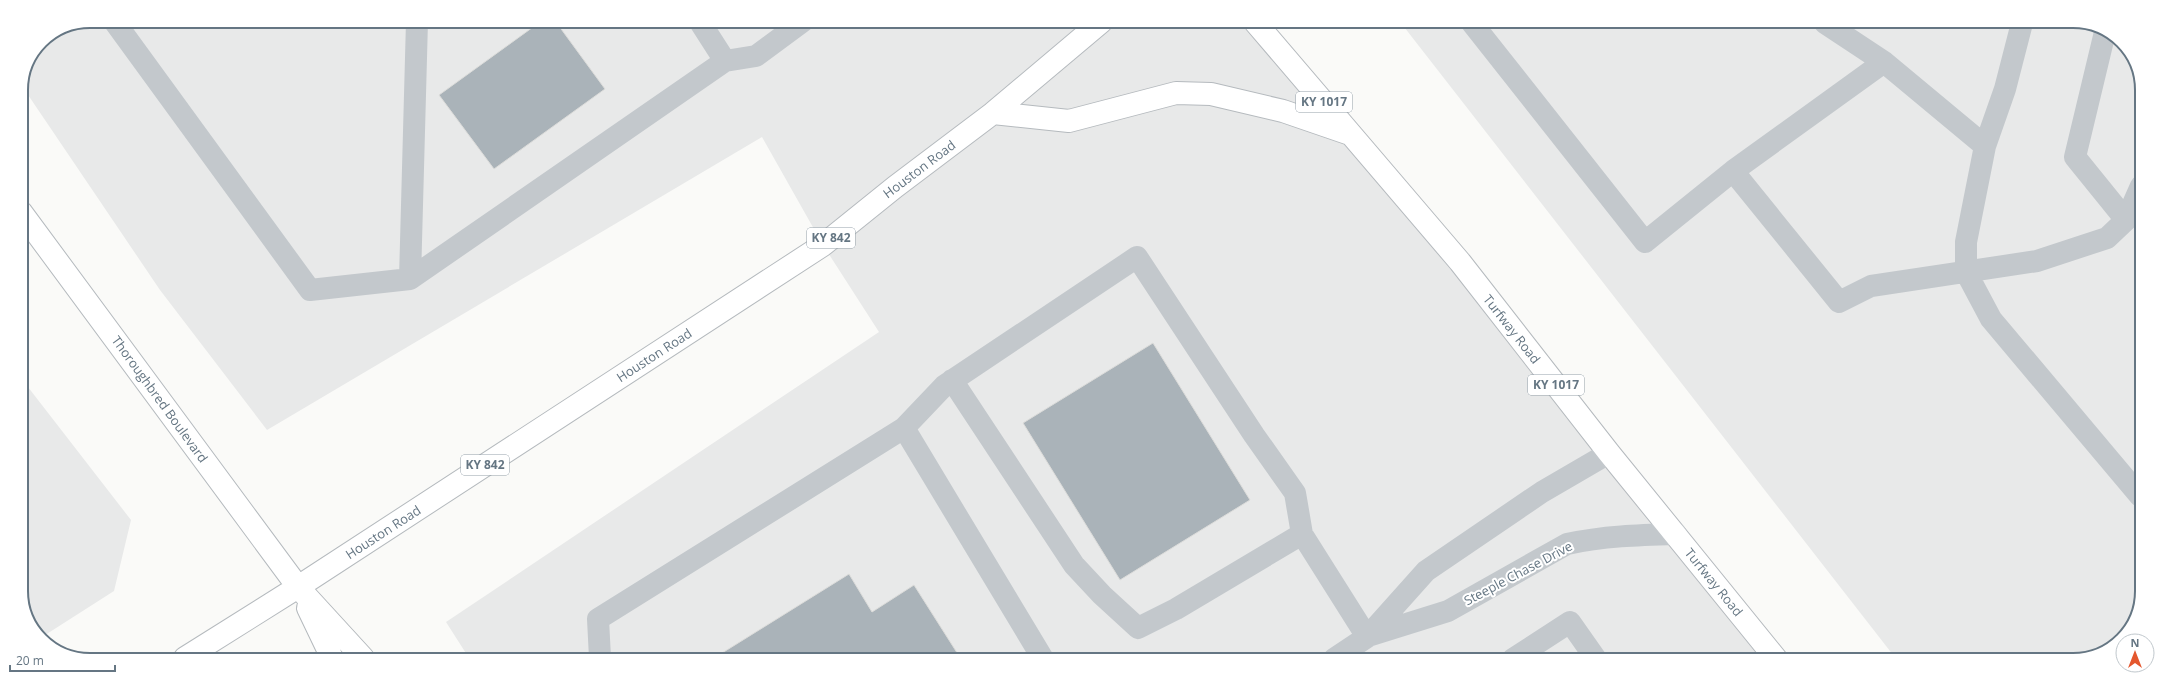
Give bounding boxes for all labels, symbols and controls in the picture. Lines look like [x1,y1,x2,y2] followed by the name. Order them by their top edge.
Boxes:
[1296,92,1352,112] road number: KY 1017
[879,136,959,202] street label: Houston Road
[807,228,855,248] road number: KY 842
[1479,291,1545,367] street label: Turfway Road
[613,324,695,386] street label: Houston Road
[108,332,212,466] street label: Thoroughbred Boulevard
[1528,375,1584,395] road number: KY 1017
[461,455,509,475] road number: KY 842
[342,501,424,563] street label: Houston Road
[1461,537,1575,609] street label: Steeple Chase Drive
[1681,544,1747,620] street label: Turfway Road
[2115,633,2155,673] north arrow
[2131,635,2139,650] text: N
[10,647,115,673] scale bar
[16,652,44,669] text: 20 m

